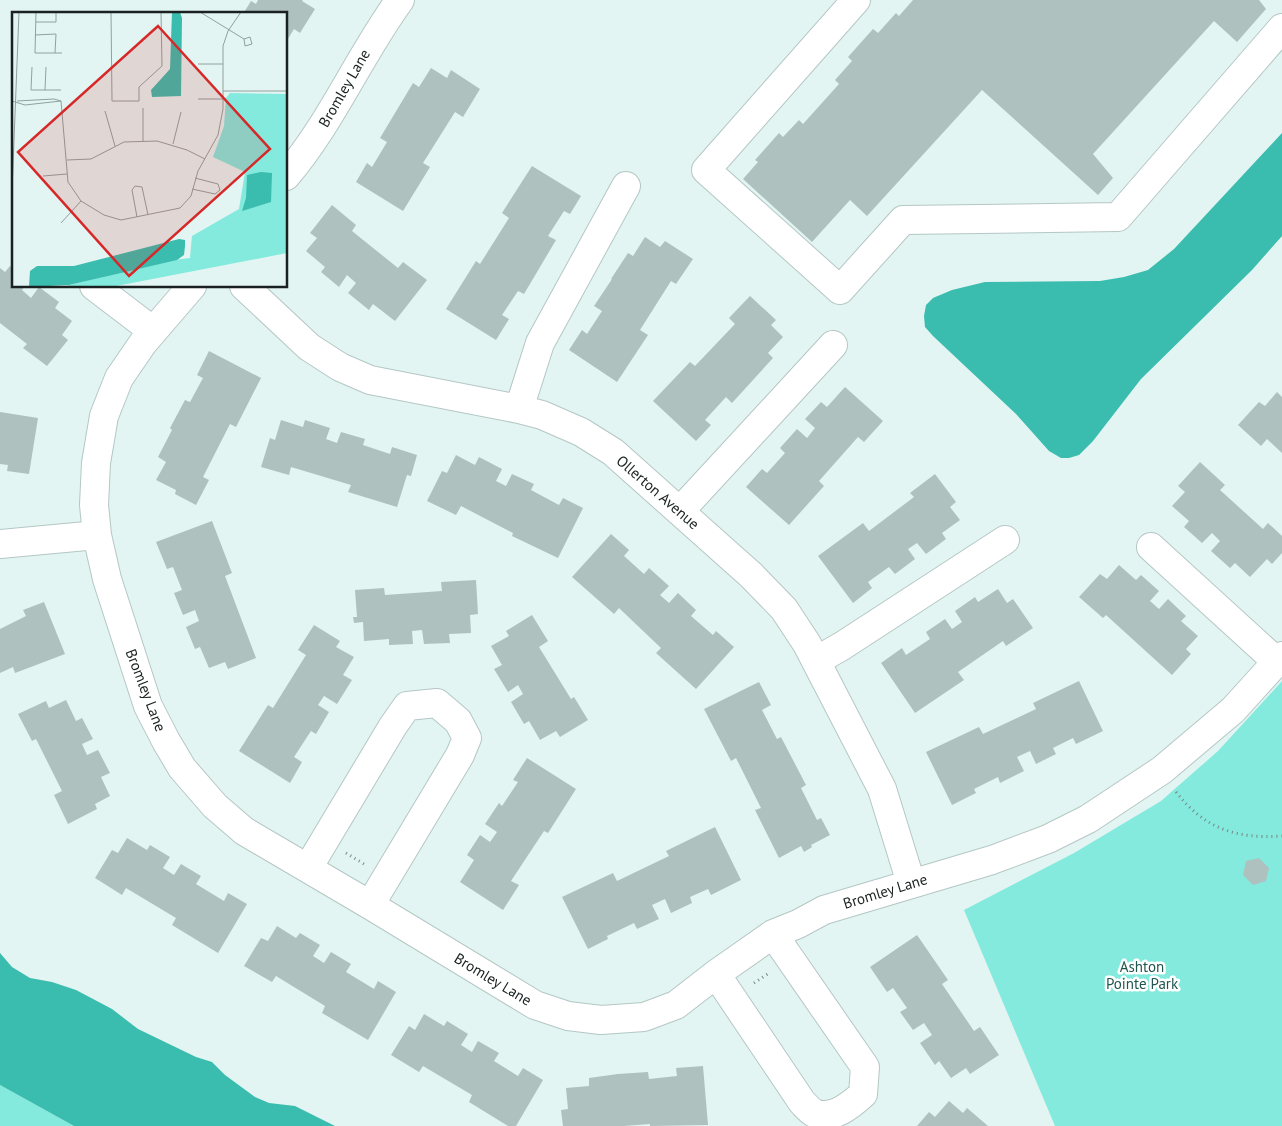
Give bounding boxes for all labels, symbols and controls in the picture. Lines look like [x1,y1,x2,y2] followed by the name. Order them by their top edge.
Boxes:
[12,12,288,288] inset map
[314,46,374,130] street label: Bromley Lane
[613,451,703,533] street label: Ollerton Avenue
[122,646,170,734] street label: Bromley Lane
[841,869,929,913] street label: Bromley Lane
[451,948,535,1010] street label: Bromley Lane
[1106,957,1179,993] park label: Ashton Pointe Park

